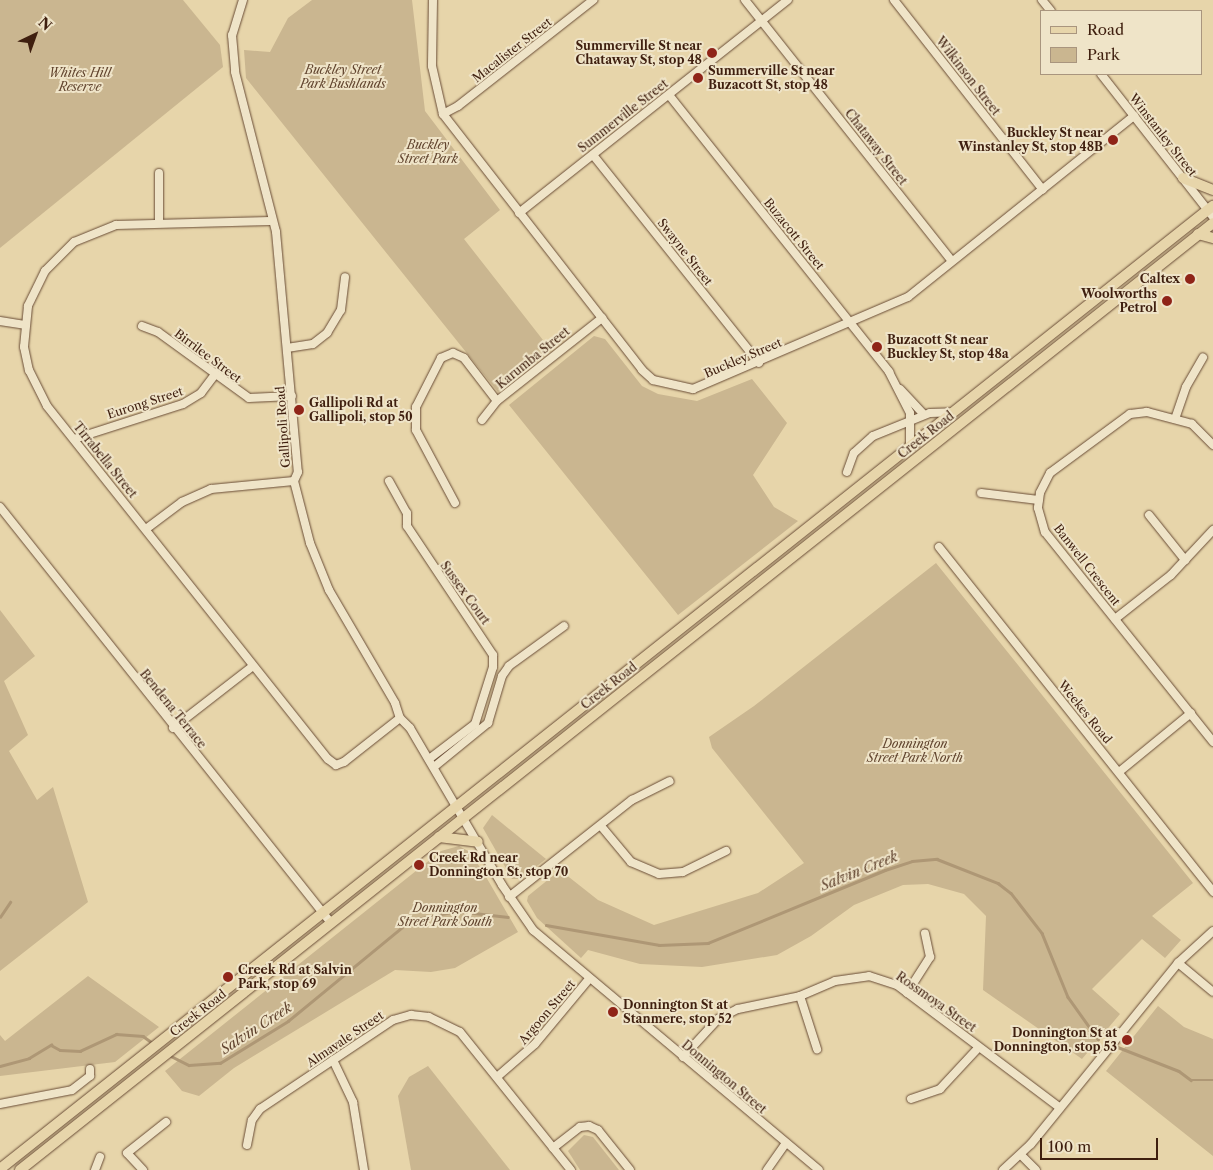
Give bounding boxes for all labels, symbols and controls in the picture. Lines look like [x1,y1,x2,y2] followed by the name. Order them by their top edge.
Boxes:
[10,10,60,60] north arrow
[1040,10,1203,75] legend
[34,13,56,35] text: N
[470,15,554,85] street label: Macalister Street
[1087,20,1124,39] text: Road
[933,34,1003,118] street label: Wilkinson Street
[575,39,702,67] place label: Summerville St near Chataway St, stop 48
[1087,45,1120,64] text: Park
[706,47,718,59] marker: Summerville St near Chataway St, stop 48
[300,63,386,91] park label: Buckley Street Park Bushlands
[708,64,835,92] place label: Summerville St near Buzacott St, stop 48
[49,66,111,94] park label: Whites Hill Reserve
[692,72,704,84] marker: Summerville St near Buzacott St, stop 48
[575,76,671,156] street label: Summerville Street
[1126,91,1200,179] street label: Winstanley Street
[842,106,910,188] street label: Chataway Street
[958,126,1103,154] place label: Buckley St near Winstanley St, stop 48B
[1107,134,1119,146] marker: Buckley St near Winstanley St, stop 48B
[398,138,458,166] park label: Buckley Street Park
[761,195,827,273] street label: Buzacott Street
[654,216,716,288] street label: Swayne Street
[1140,272,1180,286] place label: Caltex
[1184,273,1196,285] marker: Caltex
[1081,287,1157,315] place label: Woolworths Petrol
[1161,295,1173,307] marker: Woolworths Petrol
[493,324,573,392] street label: Karumba Street
[172,326,244,386] street label: Birrilee Street
[887,333,1009,361] place label: Buzacott St near Buckley St, stop 48a
[702,335,784,381] street label: Buckley Street
[871,341,883,353] marker: Buzacott St near Buckley St, stop 48a
[105,384,185,422] street label: Eurong Street
[273,386,293,468] street label: Gallipoli Road
[309,396,413,424] place label: Gallipoli Rd at Gallipoli, stop 50
[293,404,305,416] marker: Gallipoli Rd at Gallipoli, stop 50
[895,409,957,461] street label: Creek Road
[70,419,140,501] street label: Tirrabella Street
[1051,521,1123,609] street label: Banwell Crescent
[437,559,493,627] street label: Sussex Court
[578,660,640,712] street label: Creek Road
[137,667,209,751] street label: Bendena Terrace
[1055,678,1115,746] street label: Weekes Road
[867,737,963,765] park label: Donnington Street Park North
[818,848,900,894] water label: Salvin Creek
[429,851,568,879] place label: Creek Rd near Donnington St, stop 70
[413,859,425,871] marker: Creek Rd near Donnington St, stop 70
[398,901,492,929] park label: Donnington Street Park South
[238,963,352,991] place label: Creek Rd at Salvin Park, stop 69
[893,969,979,1035] street label: Rossmoya Street
[222,971,234,983] marker: Creek Rd at Salvin Park, stop 69
[516,977,578,1047] street label: Argoon Street
[167,987,229,1039] street label: Creek Road
[623,998,732,1026] place label: Donnington St at Stanmere, stop 52
[217,999,295,1057] water label: Salvin Creek
[607,1006,619,1018] marker: Donnington St at Stanmere, stop 52
[304,1008,386,1070] street label: Almavale Street
[994,1026,1117,1054] place label: Donnington St at Donnington, stop 53
[1121,1034,1133,1046] marker: Donnington St at Donnington, stop 53
[679,1037,769,1117] street label: Donnington Street
[1043,1128,1160,1160] scale bar
[1048,1137,1091,1156] text: 100 m

